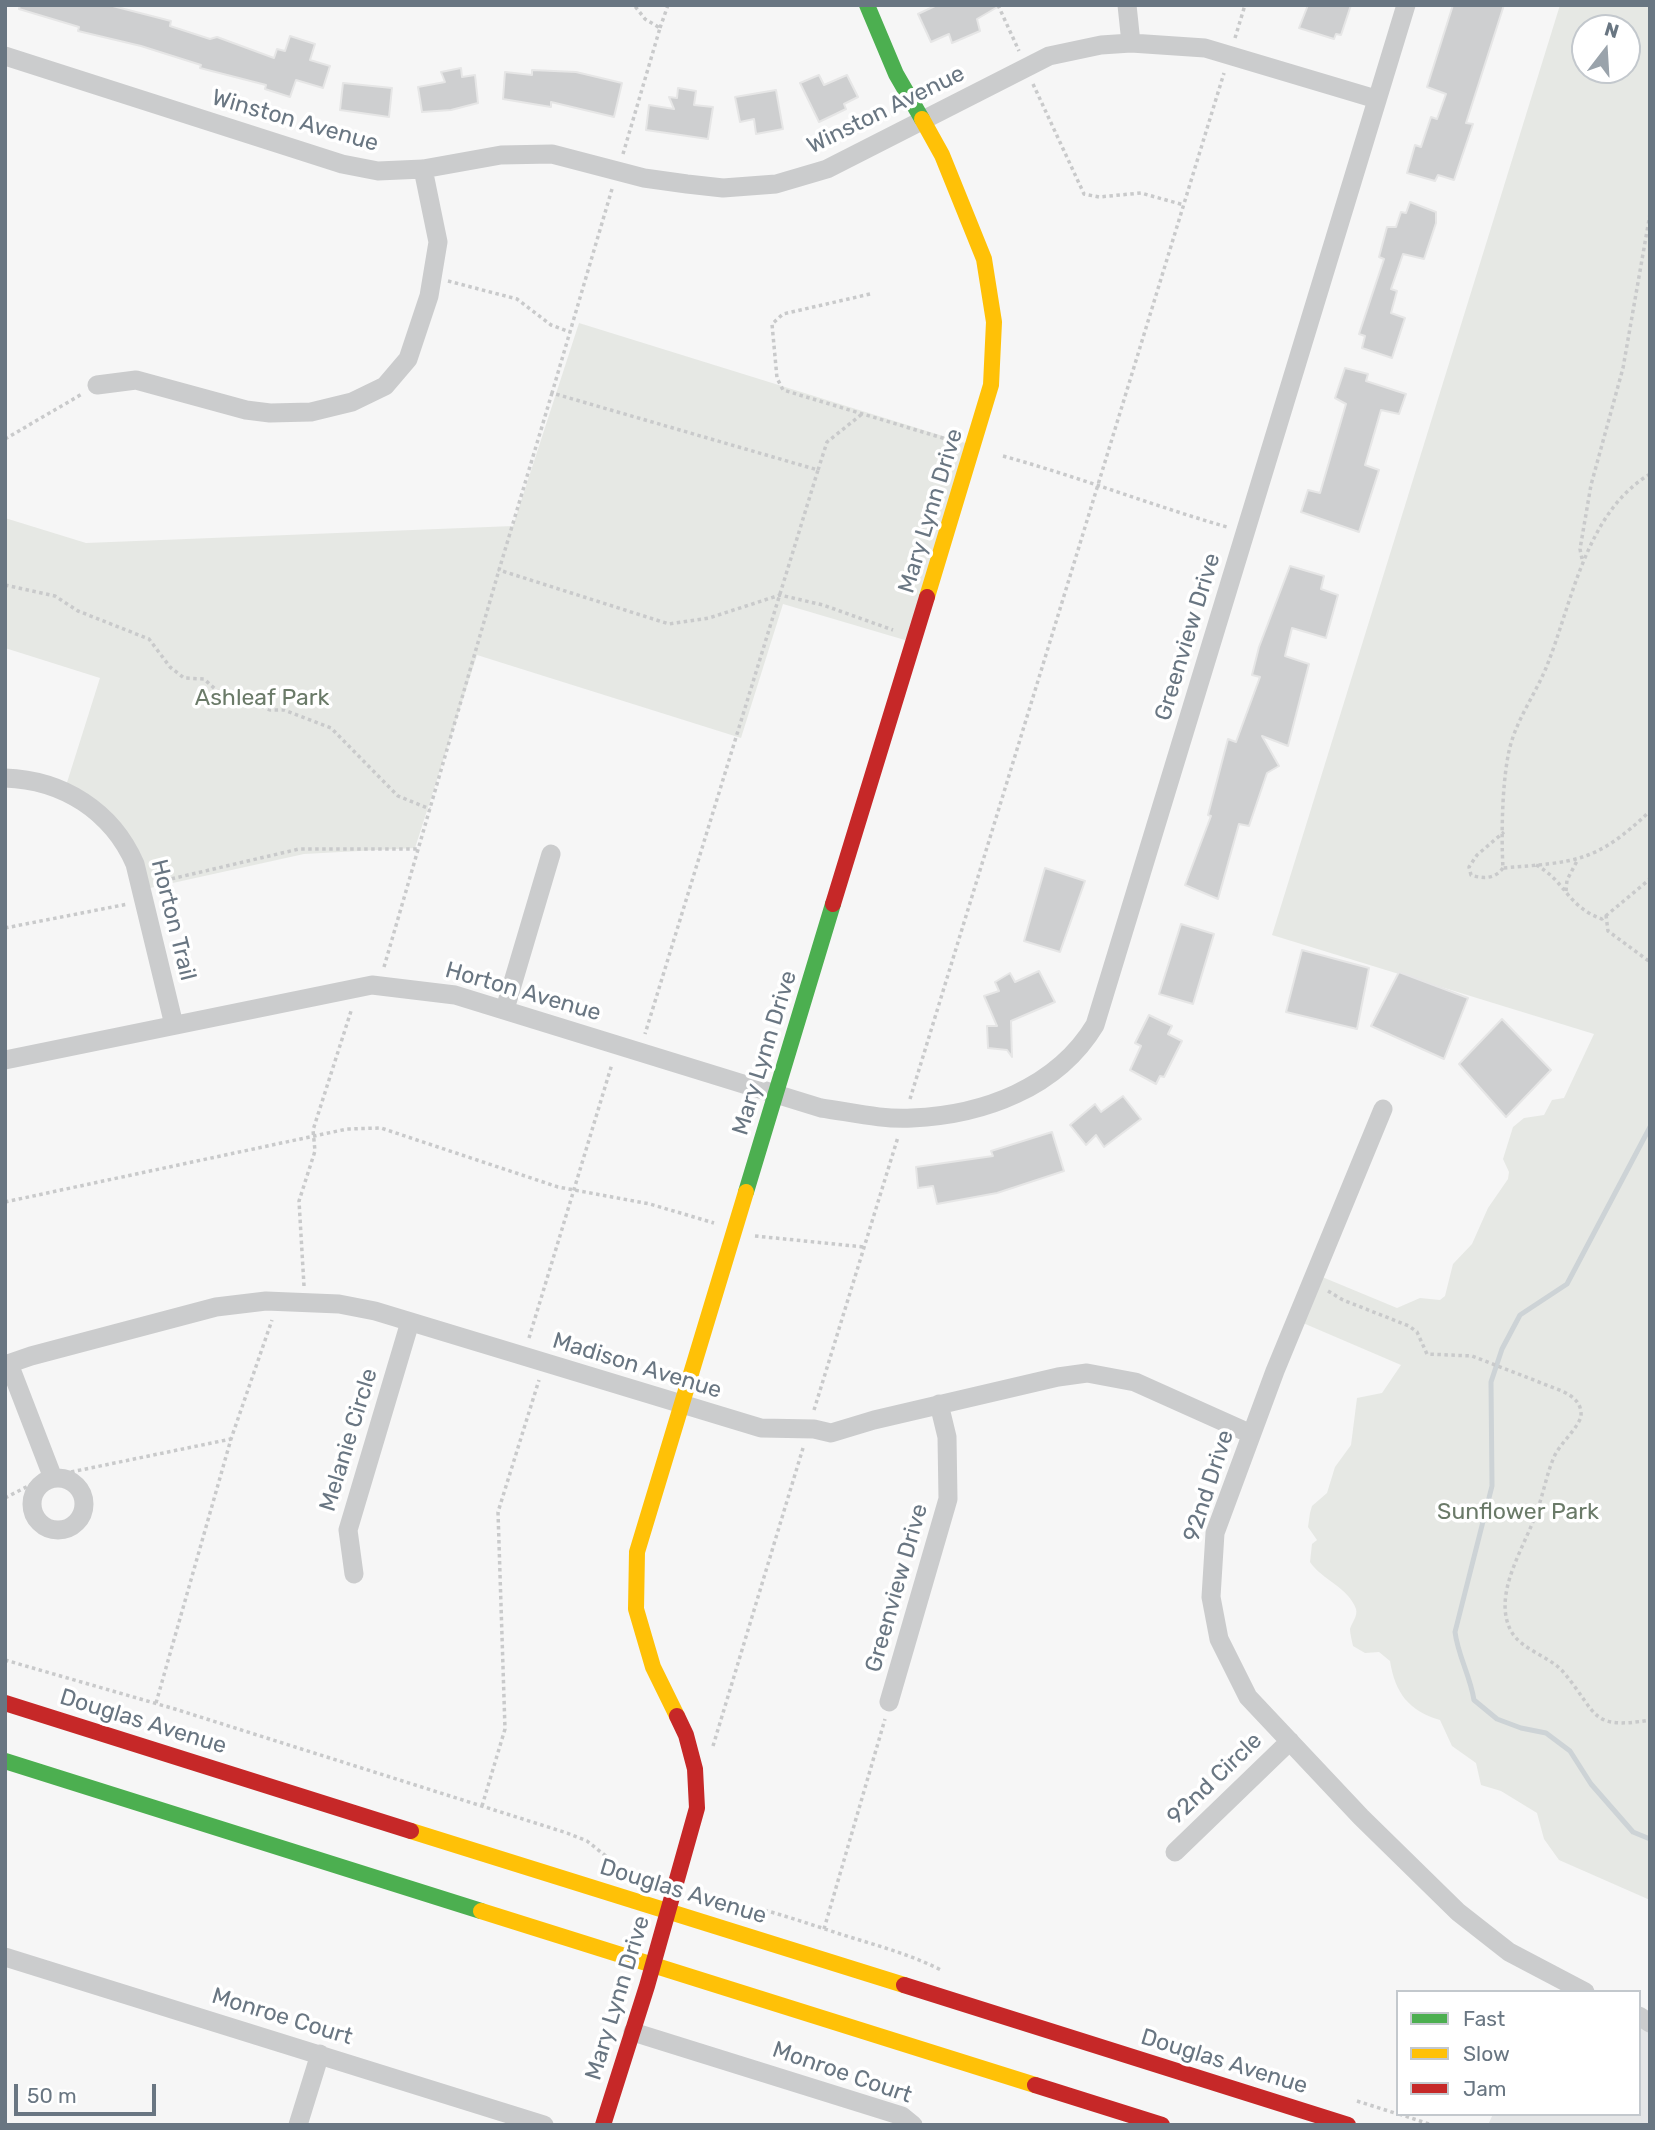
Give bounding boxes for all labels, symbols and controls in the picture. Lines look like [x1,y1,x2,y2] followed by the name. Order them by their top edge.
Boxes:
[1571,14,1641,84] north arrow
[1602,17,1622,43] text: N
[803,60,969,160] street label: Winston Avenue
[209,84,381,158] street label: Winston Avenue
[893,426,969,596] street label: Mary Lynn Drive
[1149,550,1227,724] street label: Greenview Drive
[195,684,329,712] park label: Ashleaf Park
[145,857,201,983] street label: Horton Trail
[442,957,604,1027] street label: Horton Avenue
[727,968,803,1138] street label: Mary Lynn Drive
[549,1327,725,1405] street label: Madison Avenue
[314,1365,384,1515] street label: Melanie Circle
[1178,1427,1240,1545] street label: 92nd Drive
[1437,1498,1599,1526] park label: Sunflower Park
[860,1501,934,1675] street label: Greenview Drive
[56,1684,230,1760] street label: Douglas Avenue
[1162,1727,1268,1831] street label: 92nd Circle
[596,1854,770,1930] street label: Douglas Avenue
[580,1913,656,2083] street label: Mary Lynn Drive
[208,1982,356,2052] street label: Monroe Court
[1396,1990,1641,2116] legend
[1463,2006,1505,2031] text: Fast
[1137,2024,1311,2100] street label: Douglas Avenue
[769,2036,915,2110] street label: Monroe Court
[1463,2041,1510,2066] text: Slow
[18,2070,159,2114] scale bar
[1463,2076,1507,2101] text: Jam
[27,2083,77,2108] text: 50 m

